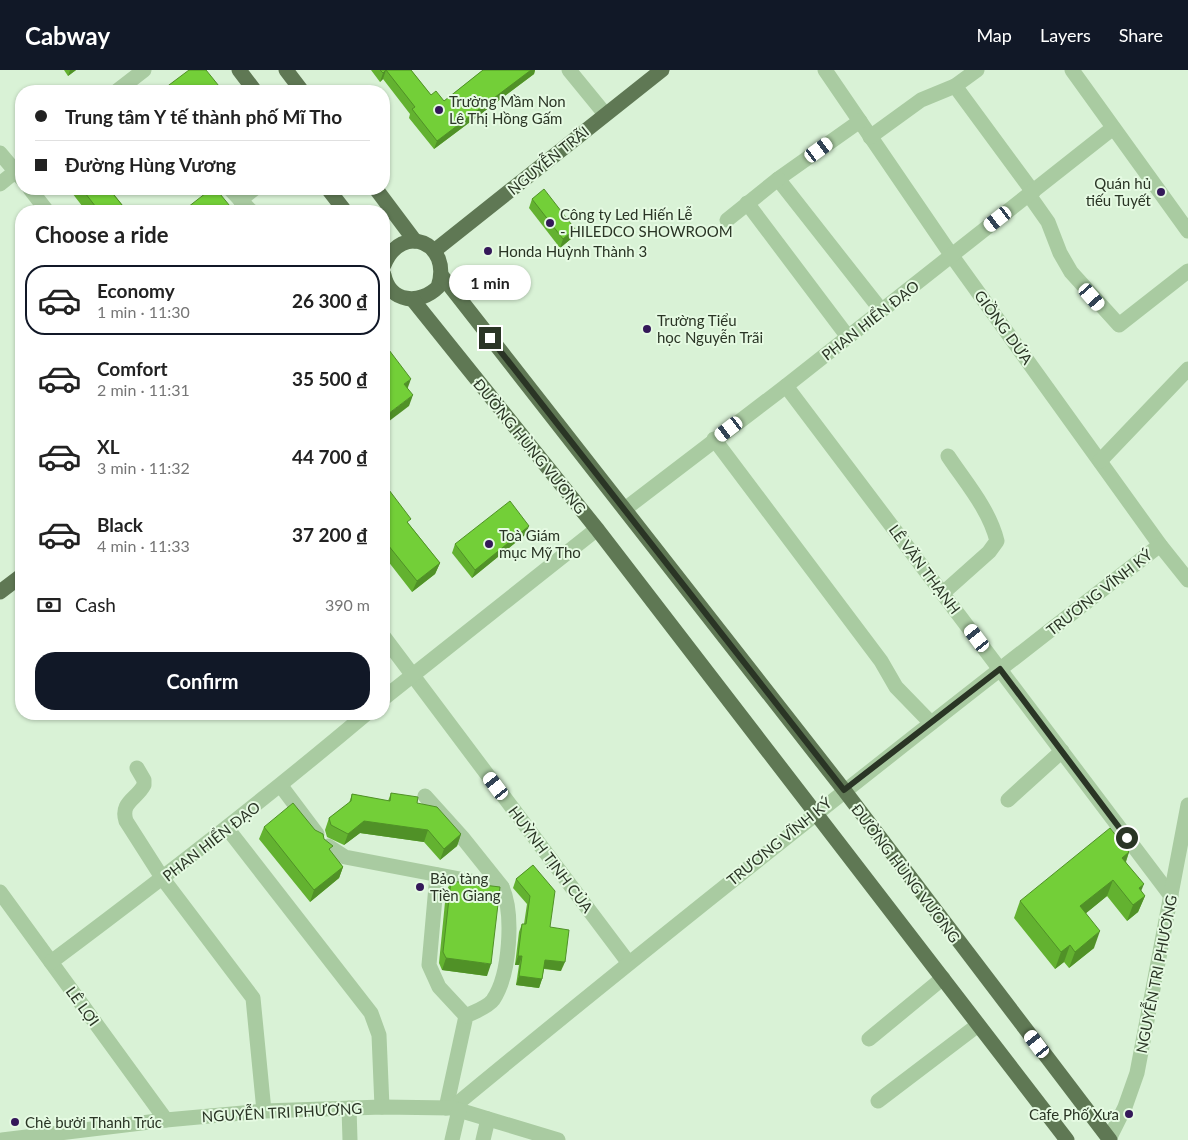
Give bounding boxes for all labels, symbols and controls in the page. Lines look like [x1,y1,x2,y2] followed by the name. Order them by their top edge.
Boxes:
[25,21,110,50] text: Cabway
[976,24,1012,46] text: Map
[1040,24,1091,46] text: Layers
[1119,24,1163,46] text: Share
[449,92,566,127] place label: Trường Mầm Non Lê Thị Hồng Gấm
[433,104,445,116] marker: Trường Mầm Non Lê Thị Hồng Gấm
[65,105,342,128] text: Trung tâm Y tế thành phố Mĩ Tho
[503,121,592,198] street label: NGUYỄN TRÃI
[802,135,835,165] car
[65,153,236,176] text: Đường Hùng Vương
[1086,174,1152,209] place label: Quán hủ tiếu Tuyết
[1155,186,1167,198] marker: Quán hủ tiếu Tuyết
[981,204,1014,234] car
[560,205,733,240] place label: Công ty Led Hiến Lễ - HILEDCO SHOWROOM
[544,217,556,229] marker: Công ty Led Hiến Lễ - HILEDCO SHOWROOM
[35,221,169,248] text: Choose a ride
[498,242,647,260] place label: Honda Huỳnh Thành 3
[482,245,494,257] marker: Honda Huỳnh Thành 3
[449,266,531,300] callout: 1 min
[470,273,510,292] text: 1 min
[817,276,922,364] street label: PHAN HIỂN ĐẠO
[37,278,82,323] icon: car
[97,279,175,302] text: Economy
[1076,281,1107,313] car
[971,286,1038,368] street label: GIỒNG DỨA
[292,289,368,312] text: 26 300 ₫
[97,302,190,321] text: 1 min · 11:30
[657,311,763,346] place label: Trường Tiểu học Nguyễn Trãi
[641,323,653,335] marker: Trường Tiểu học Nguyễn Trãi
[479,327,501,349] route end
[37,356,82,401] icon: car
[97,357,168,380] text: Comfort
[292,367,368,390] text: 35 500 ₫
[470,375,590,517] street label: ĐƯỜNG HÙNG VƯƠNG
[97,380,190,399] text: 2 min · 11:31
[712,414,745,444] car
[37,434,82,479] icon: car
[97,435,120,458] text: XL
[292,445,368,468] text: 44 700 ₫
[97,458,190,477] text: 3 min · 11:32
[37,512,82,557] icon: car
[97,513,143,536] text: Black
[885,521,965,617] street label: LÊ VĂN THẠNH
[292,523,368,546] text: 37 200 ₫
[499,526,581,561] place label: Toà Giám mục Mỹ Tho
[97,536,190,555] text: 4 min · 11:33
[483,538,495,550] marker: Toà Giám mục Mỹ Tho
[1042,545,1156,639] street label: TRƯƠNG VĨNH KÝ
[35,591,63,619] icon: cash
[75,593,116,616] text: Cash
[325,595,370,614] text: 390 m
[961,622,992,654] car
[35,652,370,710] button: Confirm
[480,770,511,802] car
[723,793,835,889] street label: TRƯƠNG VĨNH KÝ
[158,797,263,885] street label: PHAN HIỂN ĐẠO
[848,800,964,946] street label: ĐƯỜNG HÙNG VƯƠNG
[505,802,597,917] street label: HUỲNH TỊNH CỦA
[1116,827,1138,849] route start
[430,869,501,904] place label: Bảo tàng Tiền Giang
[414,881,426,893] marker: Bảo tàng Tiền Giang
[1131,893,1180,1055] street label: NGUYỄN TRI PHƯƠNG
[63,983,103,1029] street label: LÊ LỢI
[1021,1028,1052,1060] car
[201,1098,363,1125] street label: NGUYỄN TRI PHƯƠNG
[1029,1105,1119,1123] place label: Cafe Phố Xưa
[1123,1108,1135,1120] marker: Cafe Phố Xưa
[25,1113,162,1131] place label: Chè bưởi Thanh Trúc
[9,1116,21,1128] marker: Chè bưởi Thanh Trúc

